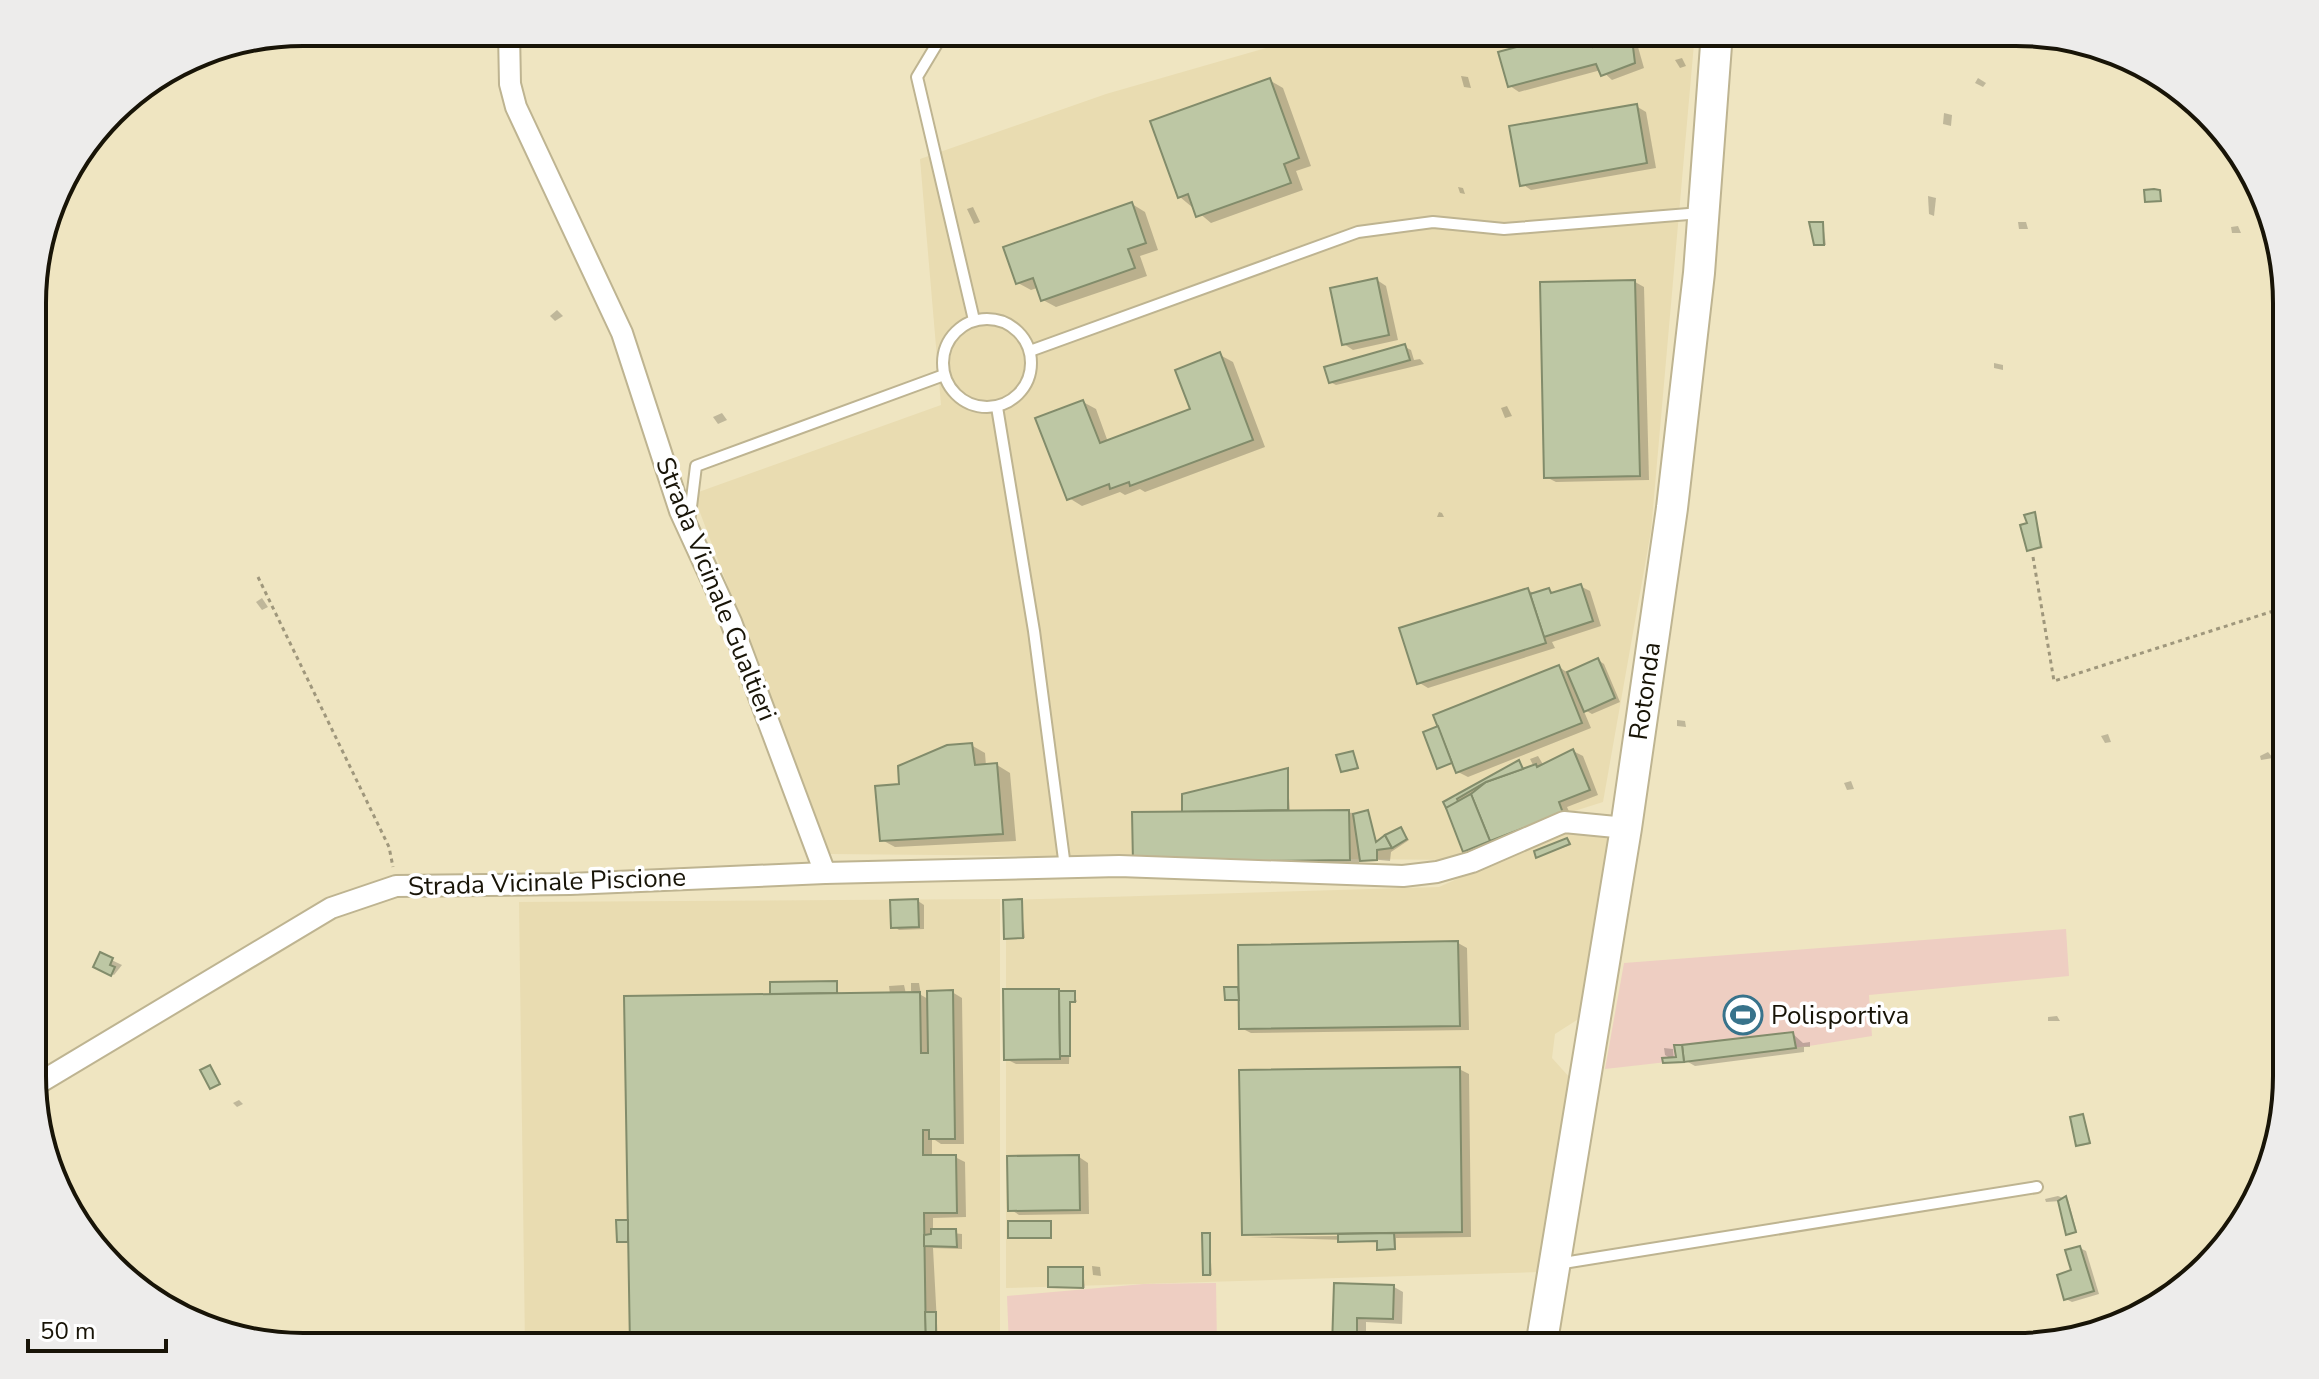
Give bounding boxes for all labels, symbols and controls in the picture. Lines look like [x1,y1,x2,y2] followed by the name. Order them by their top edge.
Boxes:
[647,452,785,726] street label: Strada Vicinale Gualtieri
[1621,640,1669,742] street label: Rotonda
[407,860,687,904] street label: Strada Vicinale Piscione
[1722,994,1764,1036] sports icon: Polisportiva
[1771,998,1909,1033] place label: Polisportiva
[28,1303,166,1353] scale bar
[40,1315,96,1347] text: 50 m

